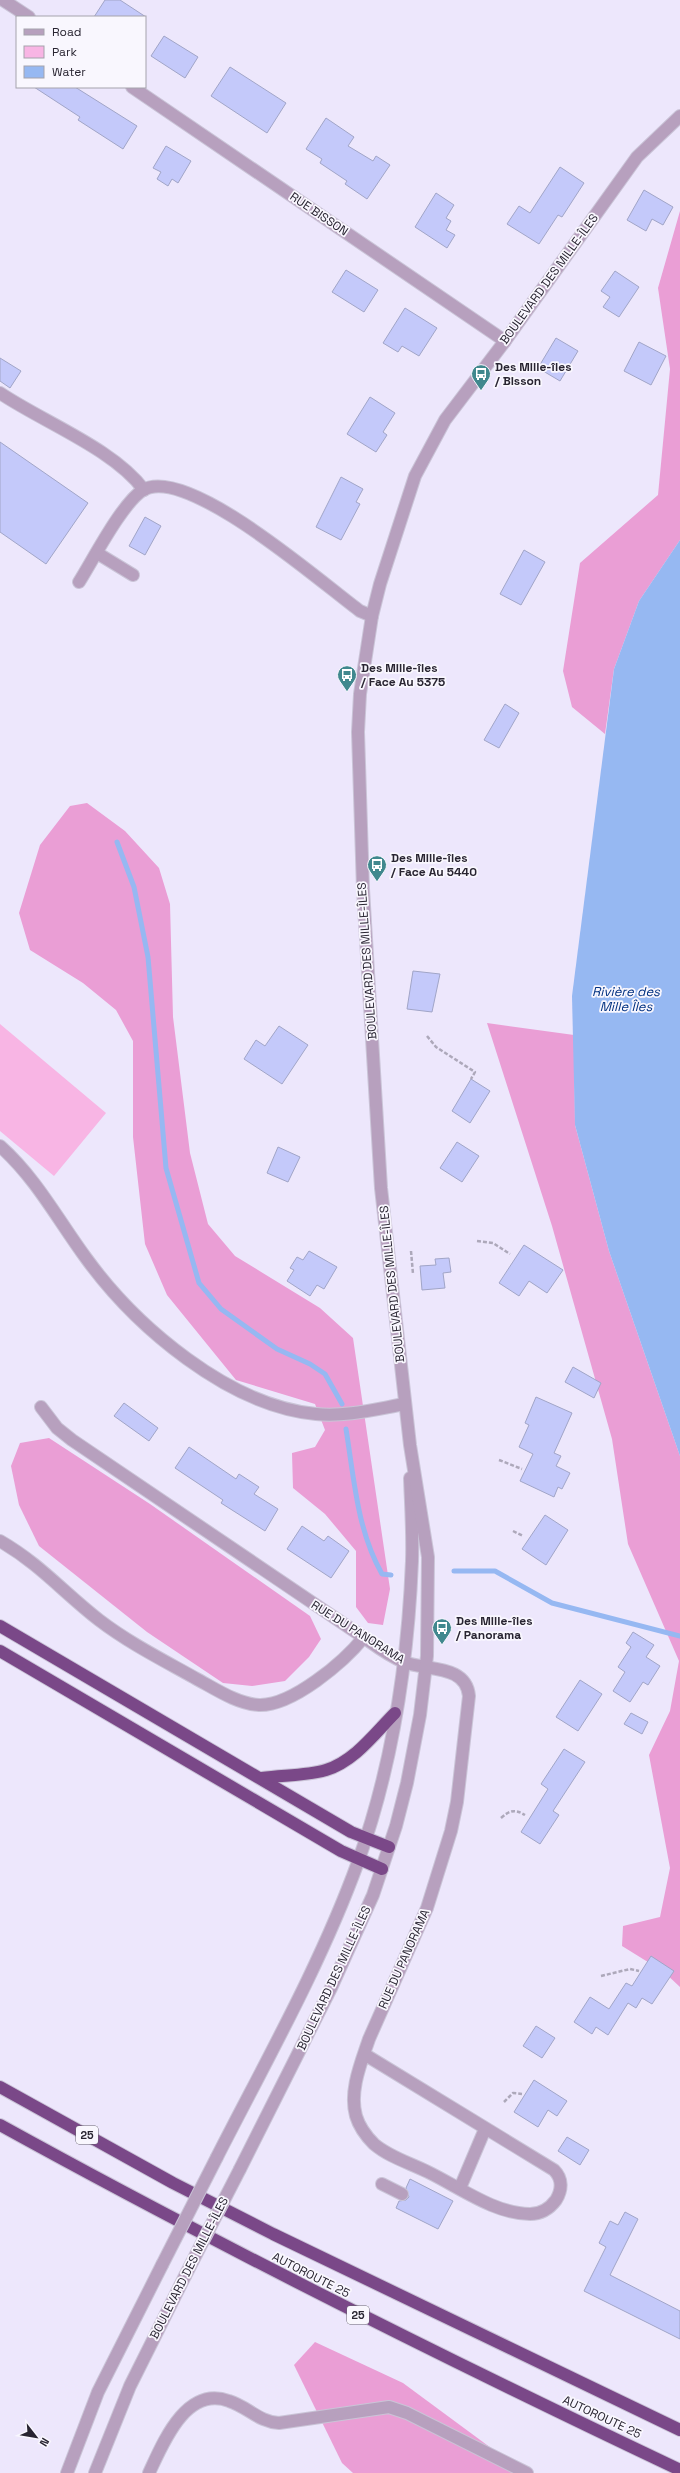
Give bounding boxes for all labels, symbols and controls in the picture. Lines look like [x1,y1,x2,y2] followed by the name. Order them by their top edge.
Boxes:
[16,16,146,88] legend
[52,24,81,40] text: Road
[52,44,77,60] text: Park
[52,64,86,80] text: Water
[287,189,351,239] street label: RUE BISSON
[496,211,602,347] street label: BOULEVARD DES MILLE-ÎLES
[494,359,572,389] place label: Des Mille-îles / Bisson
[470,363,492,391] bus stop icon: Des Mille-îles / Bisson
[360,660,445,690] place label: Des Mille-îles / Face Au 5375
[336,664,358,692] bus stop icon: Des Mille-îles / Face Au 5375
[390,850,477,880] place label: Des Mille-îles / Face Au 5440
[366,854,388,882] bus stop icon: Des Mille-îles / Face Au 5440
[354,882,380,1040] street label: BOULEVARD DES MILLE-ÎLES
[592,983,661,1015] water label: Rivière des Mille Îles
[376,1205,408,1363] street label: BOULEVARD DES MILLE-ÎLES
[308,1597,408,1668] street label: RUE DU PANORAMA
[455,1613,533,1643] place label: Des Mille-îles / Panorama
[431,1617,453,1645] bus stop icon: Des Mille-îles / Panorama
[293,1903,375,2053] street label: BOULEVARD DES MILLE-ÎLES
[375,1906,433,2011] street label: RUE DU PANORAMA
[76,2126,98,2144] road number: 25
[146,2194,232,2342] street label: BOULEVARD DES MILLE-ÎLES
[269,2249,353,2301] street label: AUTOROUTE 25
[347,2306,369,2324] road number: 25
[560,2392,644,2442] street label: AUTOROUTE 25
[16,2417,56,2457] north arrow
[37,2435,52,2449] text: N

